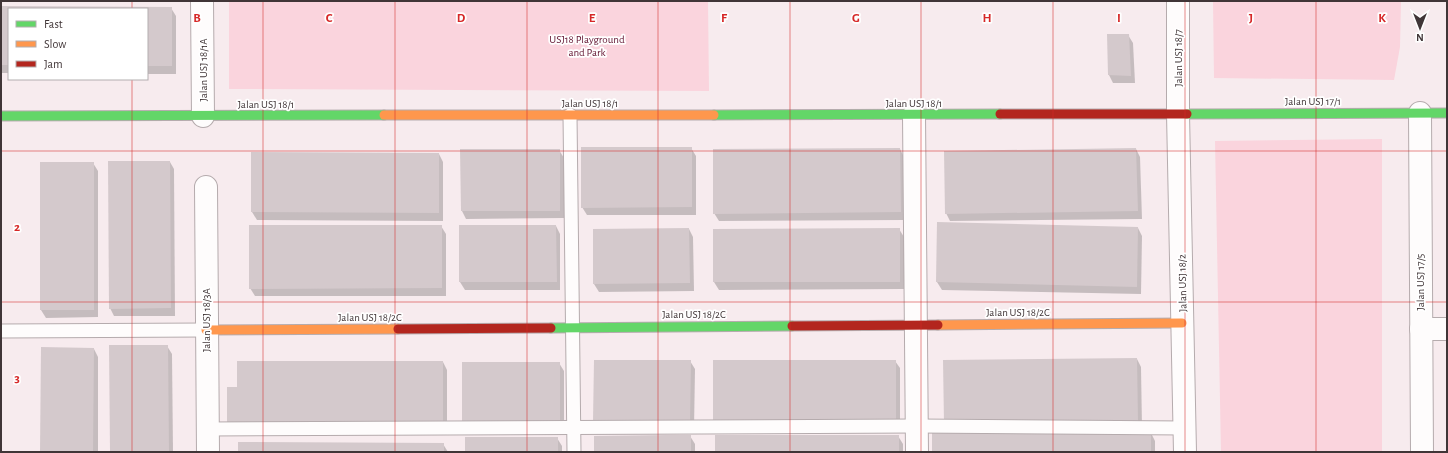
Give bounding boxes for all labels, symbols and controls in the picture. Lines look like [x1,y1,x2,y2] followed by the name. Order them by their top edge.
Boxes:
[8,8,148,80] legend
[1400,8,1440,48] north arrow
[193,12,201,25] text: B
[326,12,333,25] text: C
[457,12,466,25] text: D
[589,12,596,25] text: E
[721,12,728,25] text: F
[852,12,860,25] text: G
[982,12,992,25] text: H
[1117,12,1121,25] text: I
[1249,12,1253,25] text: J
[1378,12,1386,25] text: K
[44,18,63,30] text: Fast
[1173,29,1184,87] street label: Jalan USJ 18/7
[1416,32,1424,43] text: N
[549,34,625,58] park label: USJ18 Playground and Park
[44,38,66,50] text: Slow
[198,38,209,102] street label: Jalan USJ 18/1A
[44,58,63,70] text: Jam
[1285,96,1341,107] street label: Jalan USJ 17/1
[562,98,618,109] street label: Jalan USJ 18/1
[886,98,942,109] street label: Jalan USJ 18/1
[238,99,294,110] street label: Jalan USJ 18/1
[14,221,20,234] text: 2
[1415,253,1426,310] street label: Jalan USJ 17/5
[1176,254,1189,312] street label: Jalan USJ 18/2
[201,287,212,352] street label: Jalan USJ 18/3A
[986,307,1050,318] street label: Jalan USJ 18/2C
[662,309,726,320] street label: Jalan USJ 18/2C
[338,312,402,323] street label: Jalan USJ 18/2C
[14,372,20,385] text: 3

